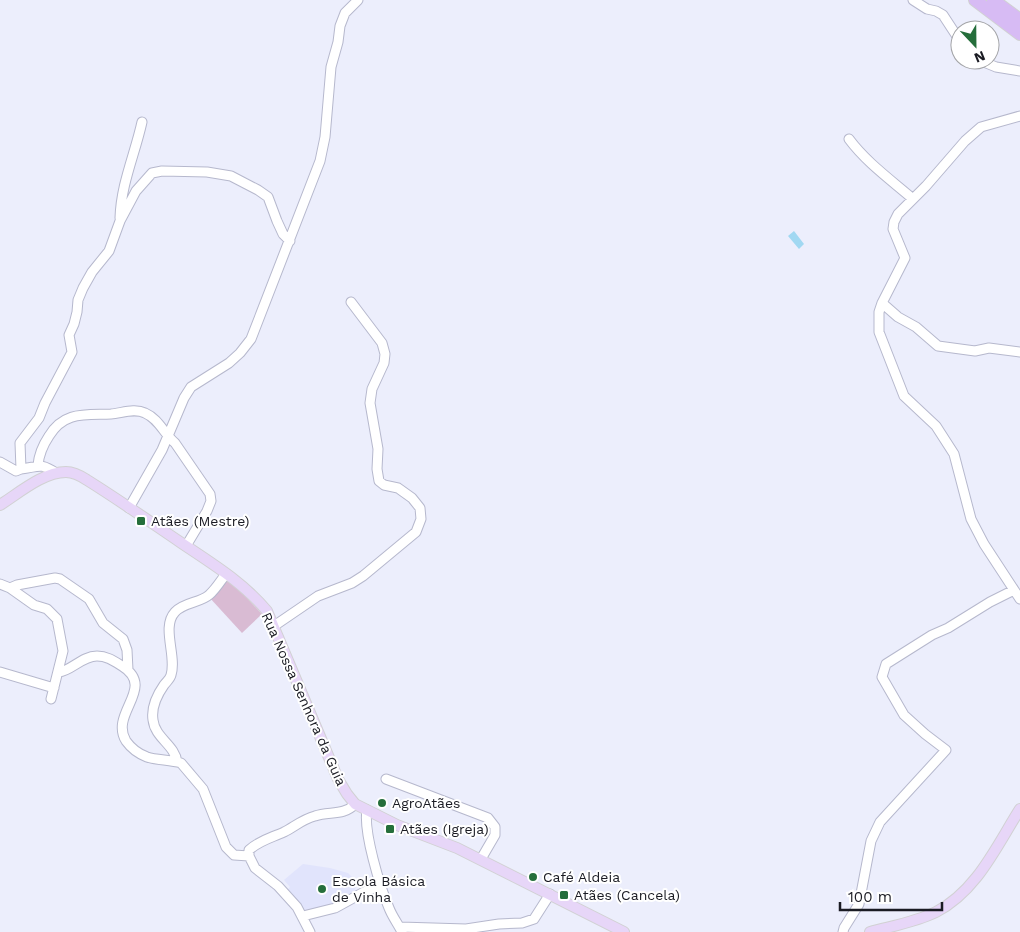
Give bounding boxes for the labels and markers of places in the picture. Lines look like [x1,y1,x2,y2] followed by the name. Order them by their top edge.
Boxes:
[151,513,250,529] place label: Atães (Mestre)
[135,515,147,527] marker: Atães (Mestre)
[392,795,460,811] place label: AgroAtães
[376,797,388,809] marker: AgroAtães
[400,821,489,837] place label: Atães (Igreja)
[384,823,396,835] marker: Atães (Igreja)
[543,869,620,885] place label: Café Aldeia
[527,871,539,883] marker: Café Aldeia
[332,873,425,905] place label: Escola Básica de Vinha
[316,883,328,895] marker: Escola Básica de Vinha
[574,887,680,903] place label: Atães (Cancela)
[558,889,570,901] marker: Atães (Cancela)

